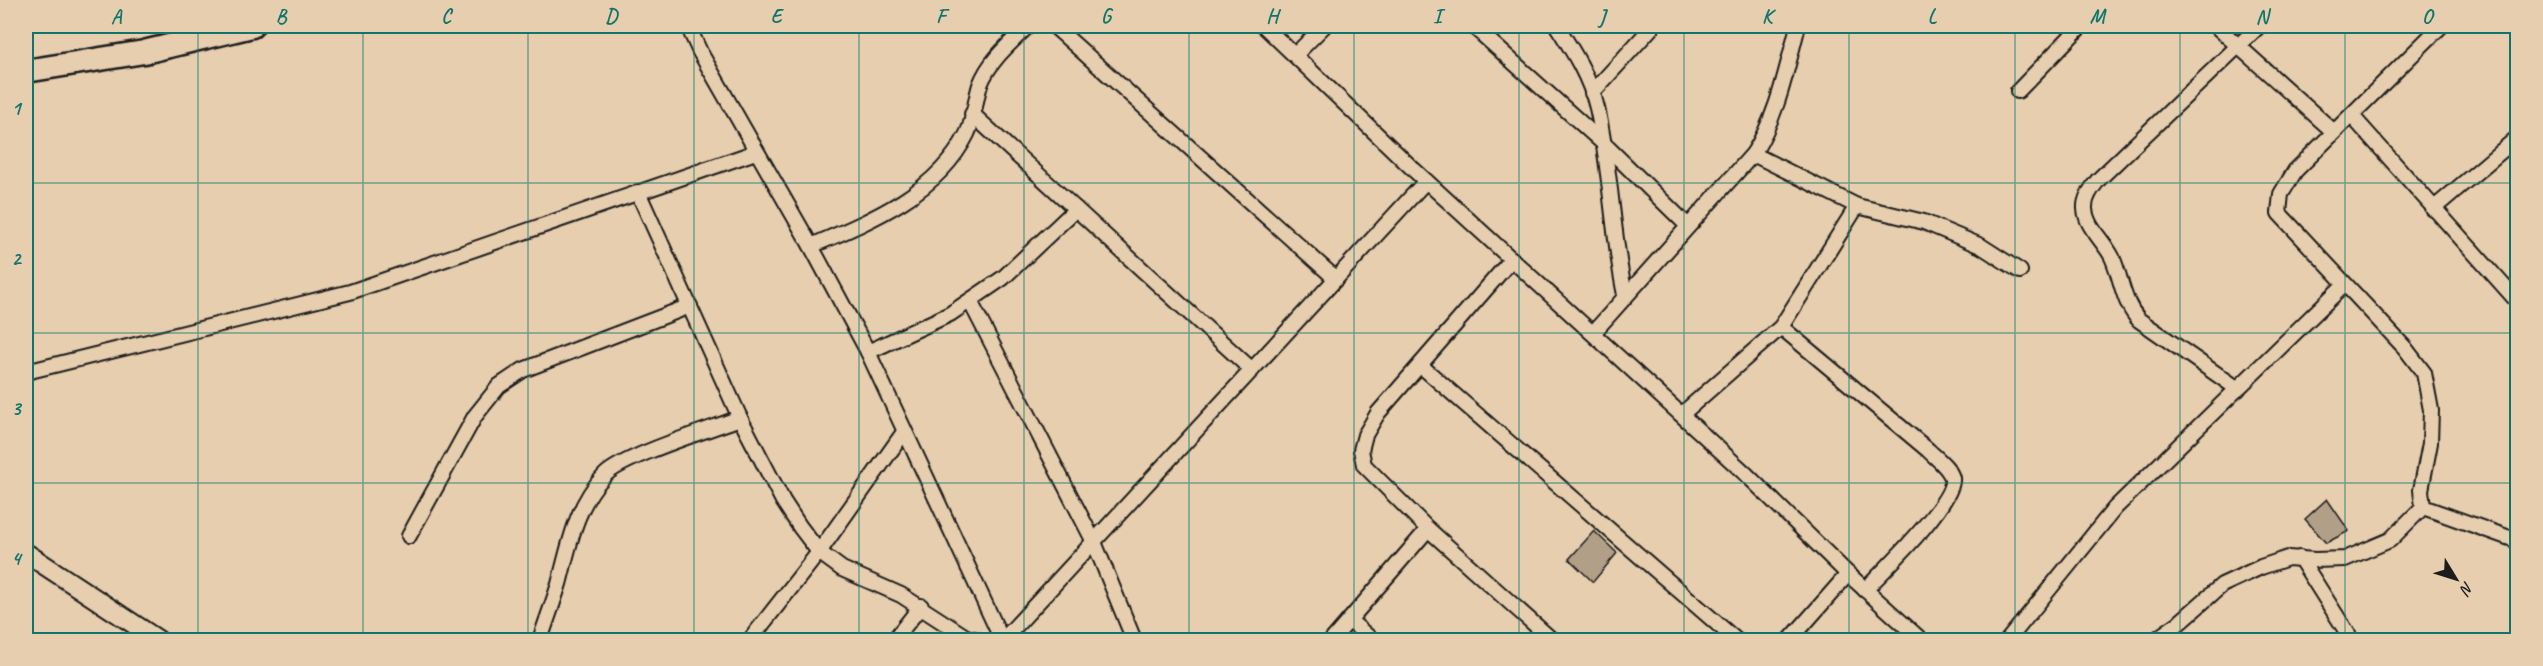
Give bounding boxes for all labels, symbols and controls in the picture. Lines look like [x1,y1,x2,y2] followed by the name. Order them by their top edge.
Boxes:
[111,4,123,29] text: A
[276,4,288,29] text: B
[441,4,453,29] text: C
[605,4,619,29] text: D
[771,4,785,29] text: E
[936,4,950,29] text: F
[1101,4,1114,29] text: G
[1266,4,1281,29] text: H
[1433,4,1446,29] text: I
[1597,4,1609,29] text: J
[1762,4,1776,29] text: K
[1928,4,1938,29] text: L
[2090,4,2107,29] text: M
[2256,4,2272,29] text: N
[2422,4,2435,29] text: O
[12,96,23,121] text: 1
[12,246,23,271] text: 2
[12,396,23,421] text: 3
[12,546,24,571] text: 4
[2426,549,2486,609] north arrow
[2454,578,2478,600] text: N

